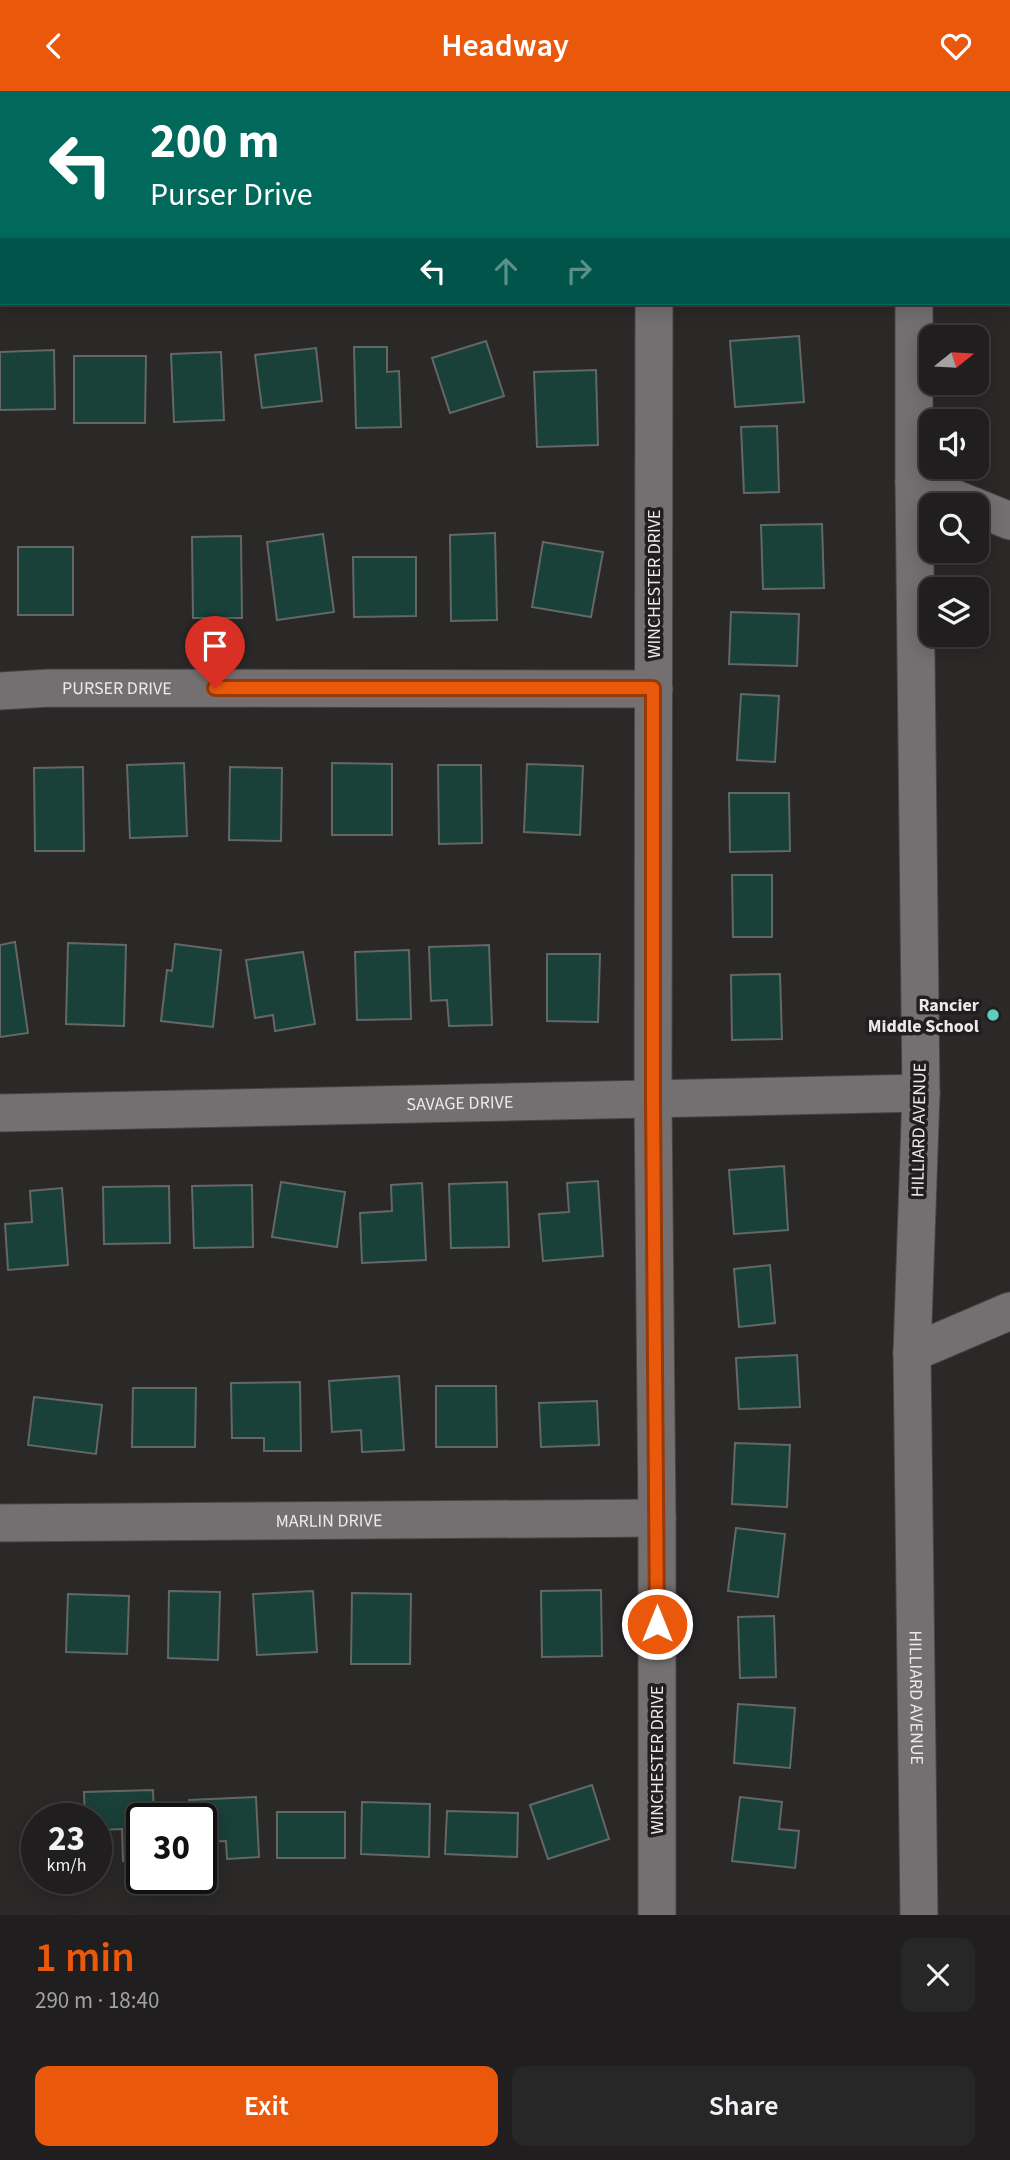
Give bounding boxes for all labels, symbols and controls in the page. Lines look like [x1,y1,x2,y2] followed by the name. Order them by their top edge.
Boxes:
[441,23,569,69] text: Headway
[35,27,73,65] icon: back
[937,27,975,65] icon: heart
[150,107,279,177] text: 200 m
[35,119,126,210] icon: left
[150,172,313,218] text: Purser Drive
[414,252,452,290] icon: left
[487,252,525,290] icon: ahead
[560,252,598,290] icon: right
[919,325,989,395] north arrow
[919,325,989,647] map controls
[919,409,989,479] button: sound
[919,493,989,563] button: search
[642,509,667,659] street label: WINCHESTER DRIVE
[919,577,989,647] button: layers
[185,616,245,688] pin
[196,627,234,665] icon: arrive
[62,676,172,701] street label: PURSER DRIVE
[868,993,980,1039] place label: Rancier Middle School
[985,1007,1001,1023] marker: Rancier Middle School
[905,1063,933,1197] street label: HILLIARD AVENUE
[406,1089,514,1117] street label: SAVAGE DRIVE
[276,1508,382,1533] street label: MARLIN DRIVE
[620,1587,694,1661] position arrow
[903,1630,930,1765] street label: HILLIARD AVENUE
[645,1685,670,1835] street label: WINCHESTER DRIVE
[126,1803,217,1894] speed limit sign: 30
[48,1814,85,1864] text: 23
[47,1853,86,1878] text: km/h
[35,1928,135,1988] text: 1 min
[901,1938,975,2012] button: close
[35,1984,159,2017] text: 290 m · 18:40
[35,2066,498,2146] button: Exit
[512,2066,975,2146] button: Share

